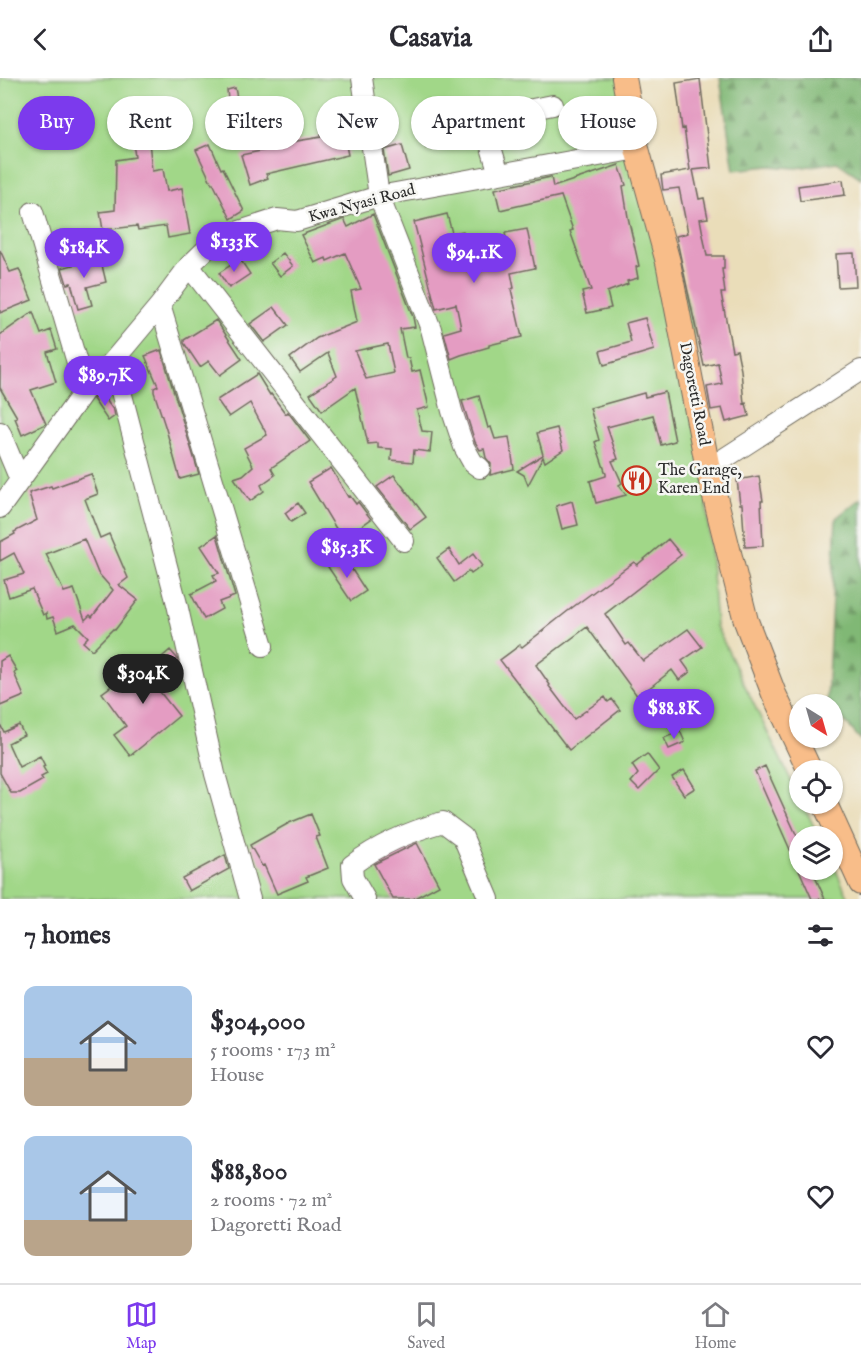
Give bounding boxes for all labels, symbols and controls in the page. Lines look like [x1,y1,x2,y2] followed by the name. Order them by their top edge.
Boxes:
[389,22,472,56] text: Casavia
[24,23,57,56] icon: back
[804,23,837,56] icon: share
[18,96,95,150] chip: Buy
[107,96,193,150] chip: Rent
[205,96,304,150] chip: Filters
[316,96,399,150] chip: New
[411,96,546,150] chip: Apartment
[558,96,657,150] chip: House
[306,180,418,228] street label: Kwa Nyasi Road
[192,222,276,273] pin: $133K
[42,228,126,279] pin: $184K
[210,229,258,254] text: $133K
[425,233,523,284] pin: $94.1K
[59,235,109,260] text: $184K
[446,240,502,265] text: $94.1K
[674,341,714,448] street label: Dagoretti Road
[56,356,154,407] pin: $89.7K
[78,363,132,388] text: $89.7K
[658,461,742,499] place label: The Garage, Karen End
[621,464,653,496] restaurant icon: The Garage, Karen End
[298,528,396,579] pin: $85.3K
[321,535,373,560] text: $85.3K
[101,654,185,705] pin: $304K
[117,661,169,686] text: $304K
[625,689,723,740] pin: $88.8K
[789,694,843,748] north arrow
[789,694,843,880] map controls
[647,696,701,721] text: $88.8K
[789,760,843,814] button: locate
[789,826,843,880] button: layers
[24,919,111,952] text: 7 homes
[804,919,837,952] icon: filters
[210,1005,306,1038] text: $304,000
[72,1010,144,1082] icon: home
[804,1030,837,1063] icon: heart
[210,1038,336,1063] text: 5 rooms · 173 m²
[210,1063,264,1088] text: House
[210,1155,287,1188] text: $88,800
[72,1160,144,1232] icon: home
[804,1180,837,1213] icon: heart
[210,1188,332,1213] text: 2 rooms · 72 m²
[210,1213,341,1238] text: Dagoretti Road
[125,1298,158,1354] tab: Map
[407,1298,445,1354] tab: Saved
[695,1298,736,1354] tab: Home

